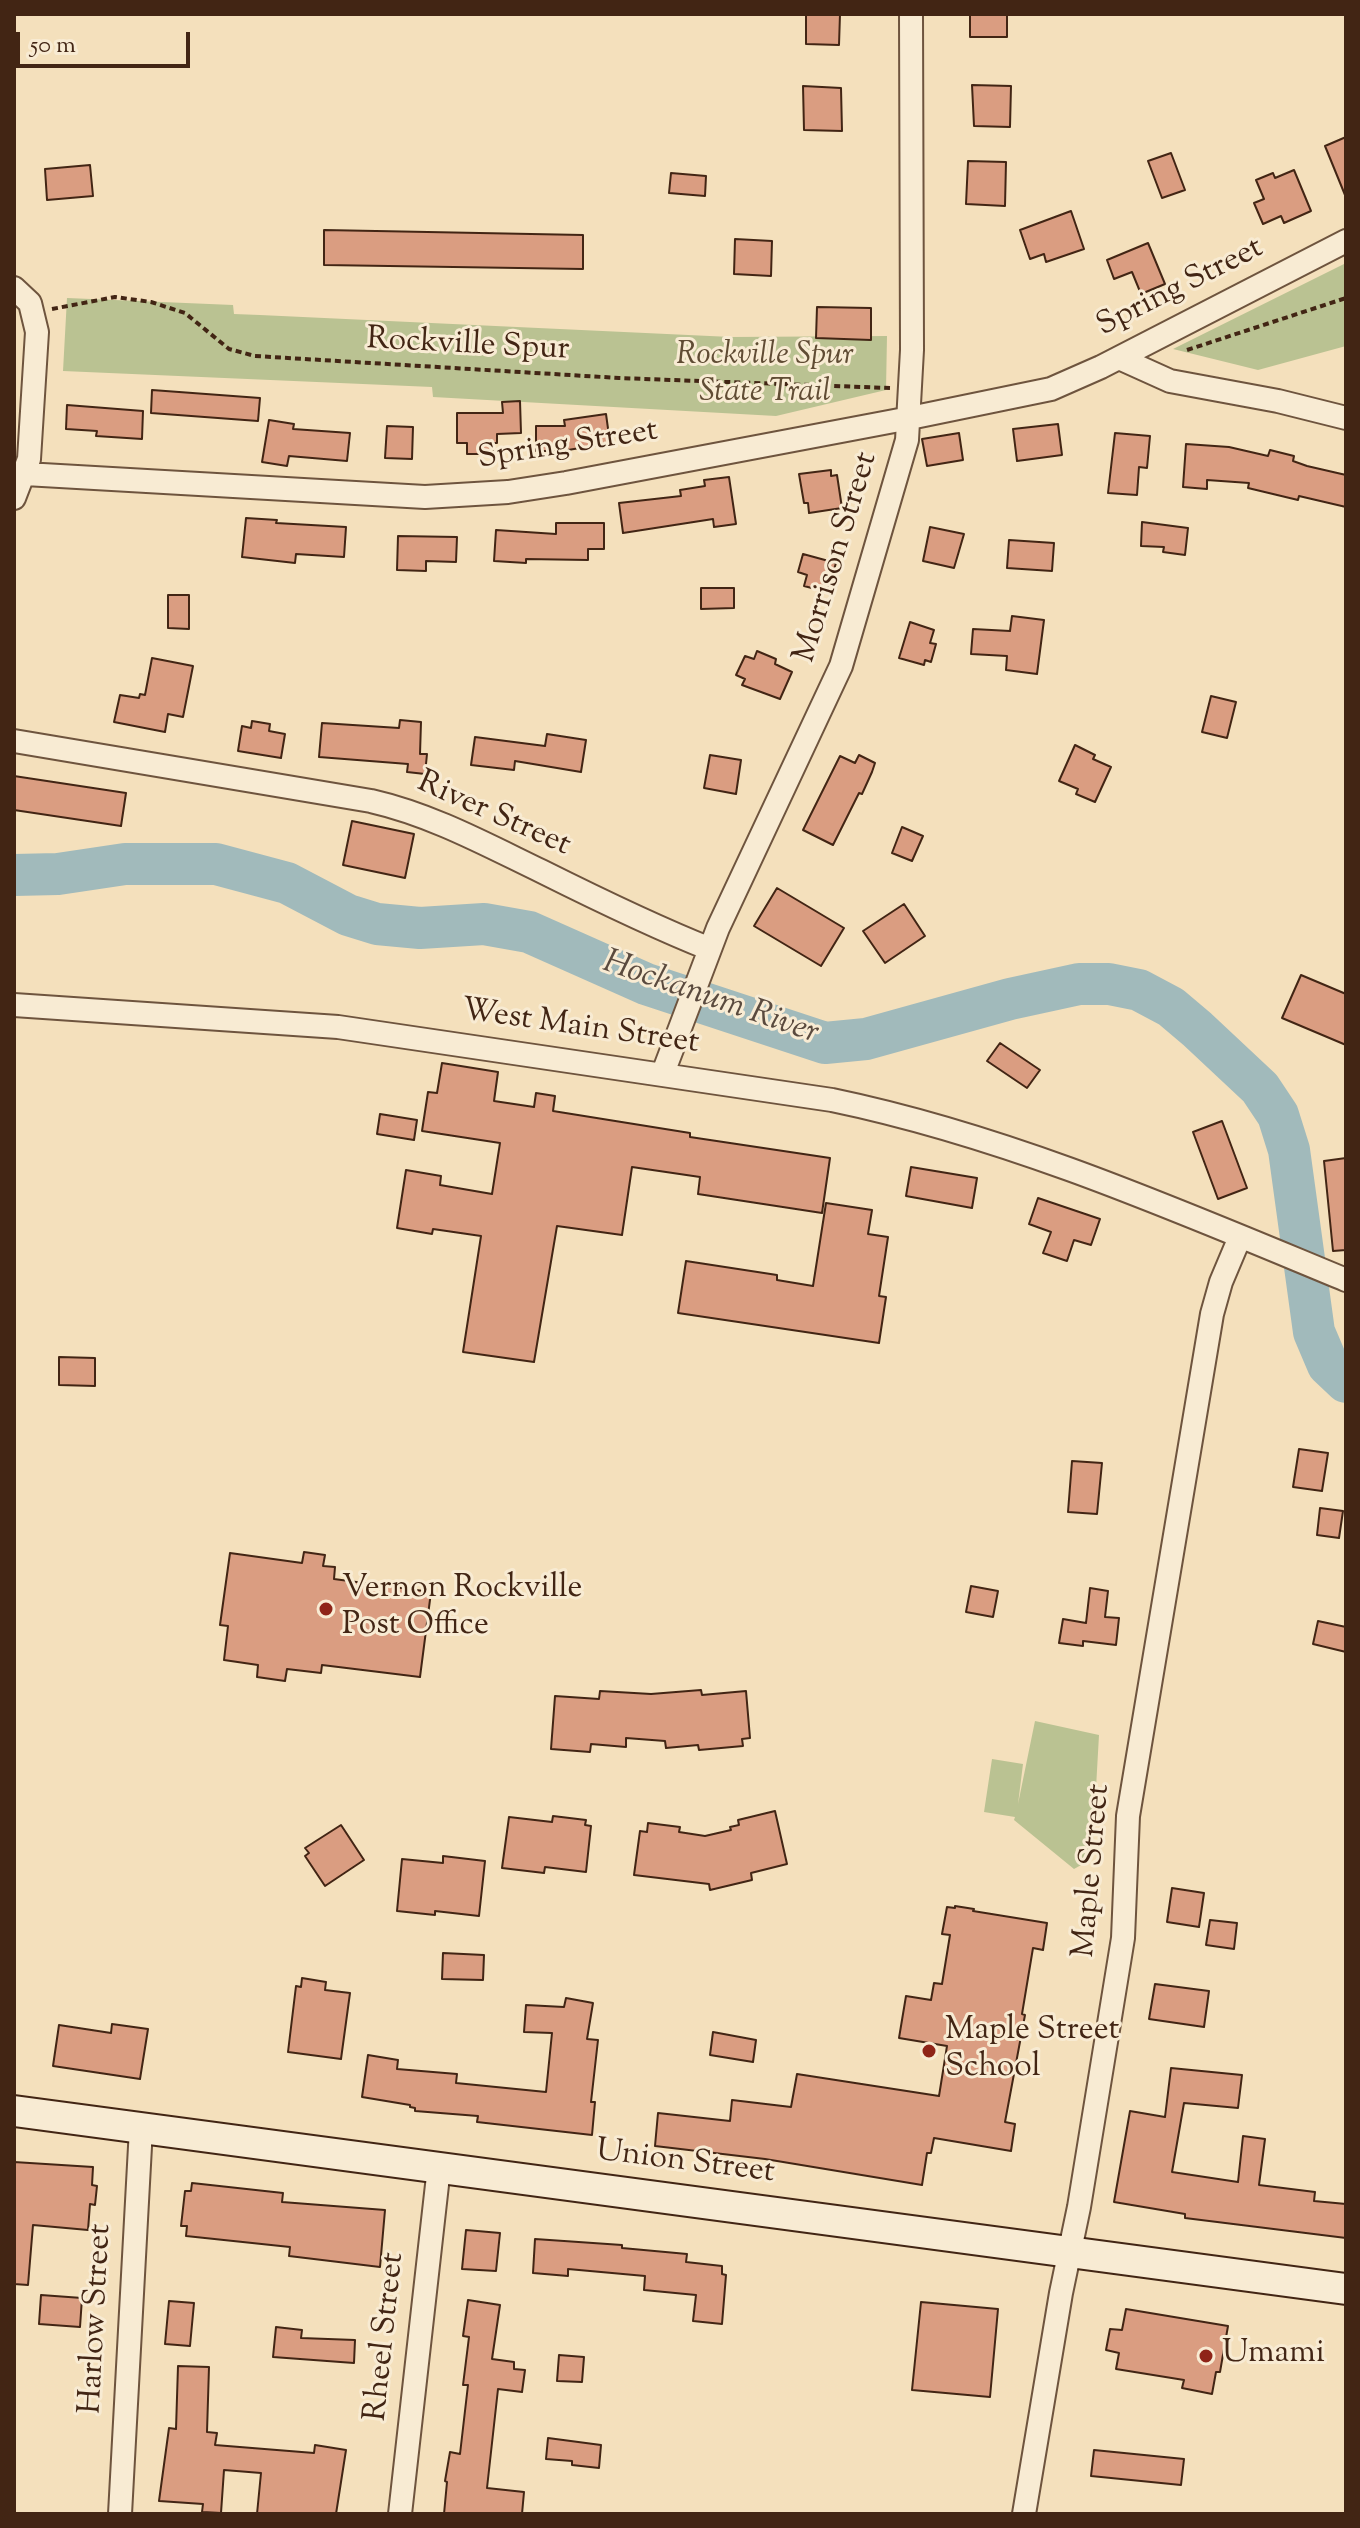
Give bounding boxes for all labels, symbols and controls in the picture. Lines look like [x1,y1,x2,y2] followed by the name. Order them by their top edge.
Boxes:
[20,16,194,66] scale bar
[30,29,76,63] text: 50 m
[1091,231,1271,347] street label: Spring Street
[366,323,570,371] street label: Rockville Spur
[676,339,854,414] park label: Rockville Spur State Trail
[475,414,661,480] street label: Spring Street
[788,448,888,668] street label: Morrison Street
[410,765,576,867] street label: River Street
[597,944,823,1056] water label: Hockanum River
[459,993,701,1065] street label: West Main Street
[342,1572,582,1647] place label: Vernon Rockville Post Office
[317,1600,335,1618] marker: Vernon Rockville Post Office
[1067,1782,1121,1960] street label: Maple Street
[945,2014,1119,2089] place label: Maple Street School
[920,2042,938,2060] marker: Maple Street School
[593,2134,777,2194] street label: Union Street
[74,2223,122,2415] street label: Harlow Street
[359,2251,415,2423] street label: Rheel Street
[1222,2337,1325,2375] place label: Umami
[1197,2347,1215,2365] marker: Umami

